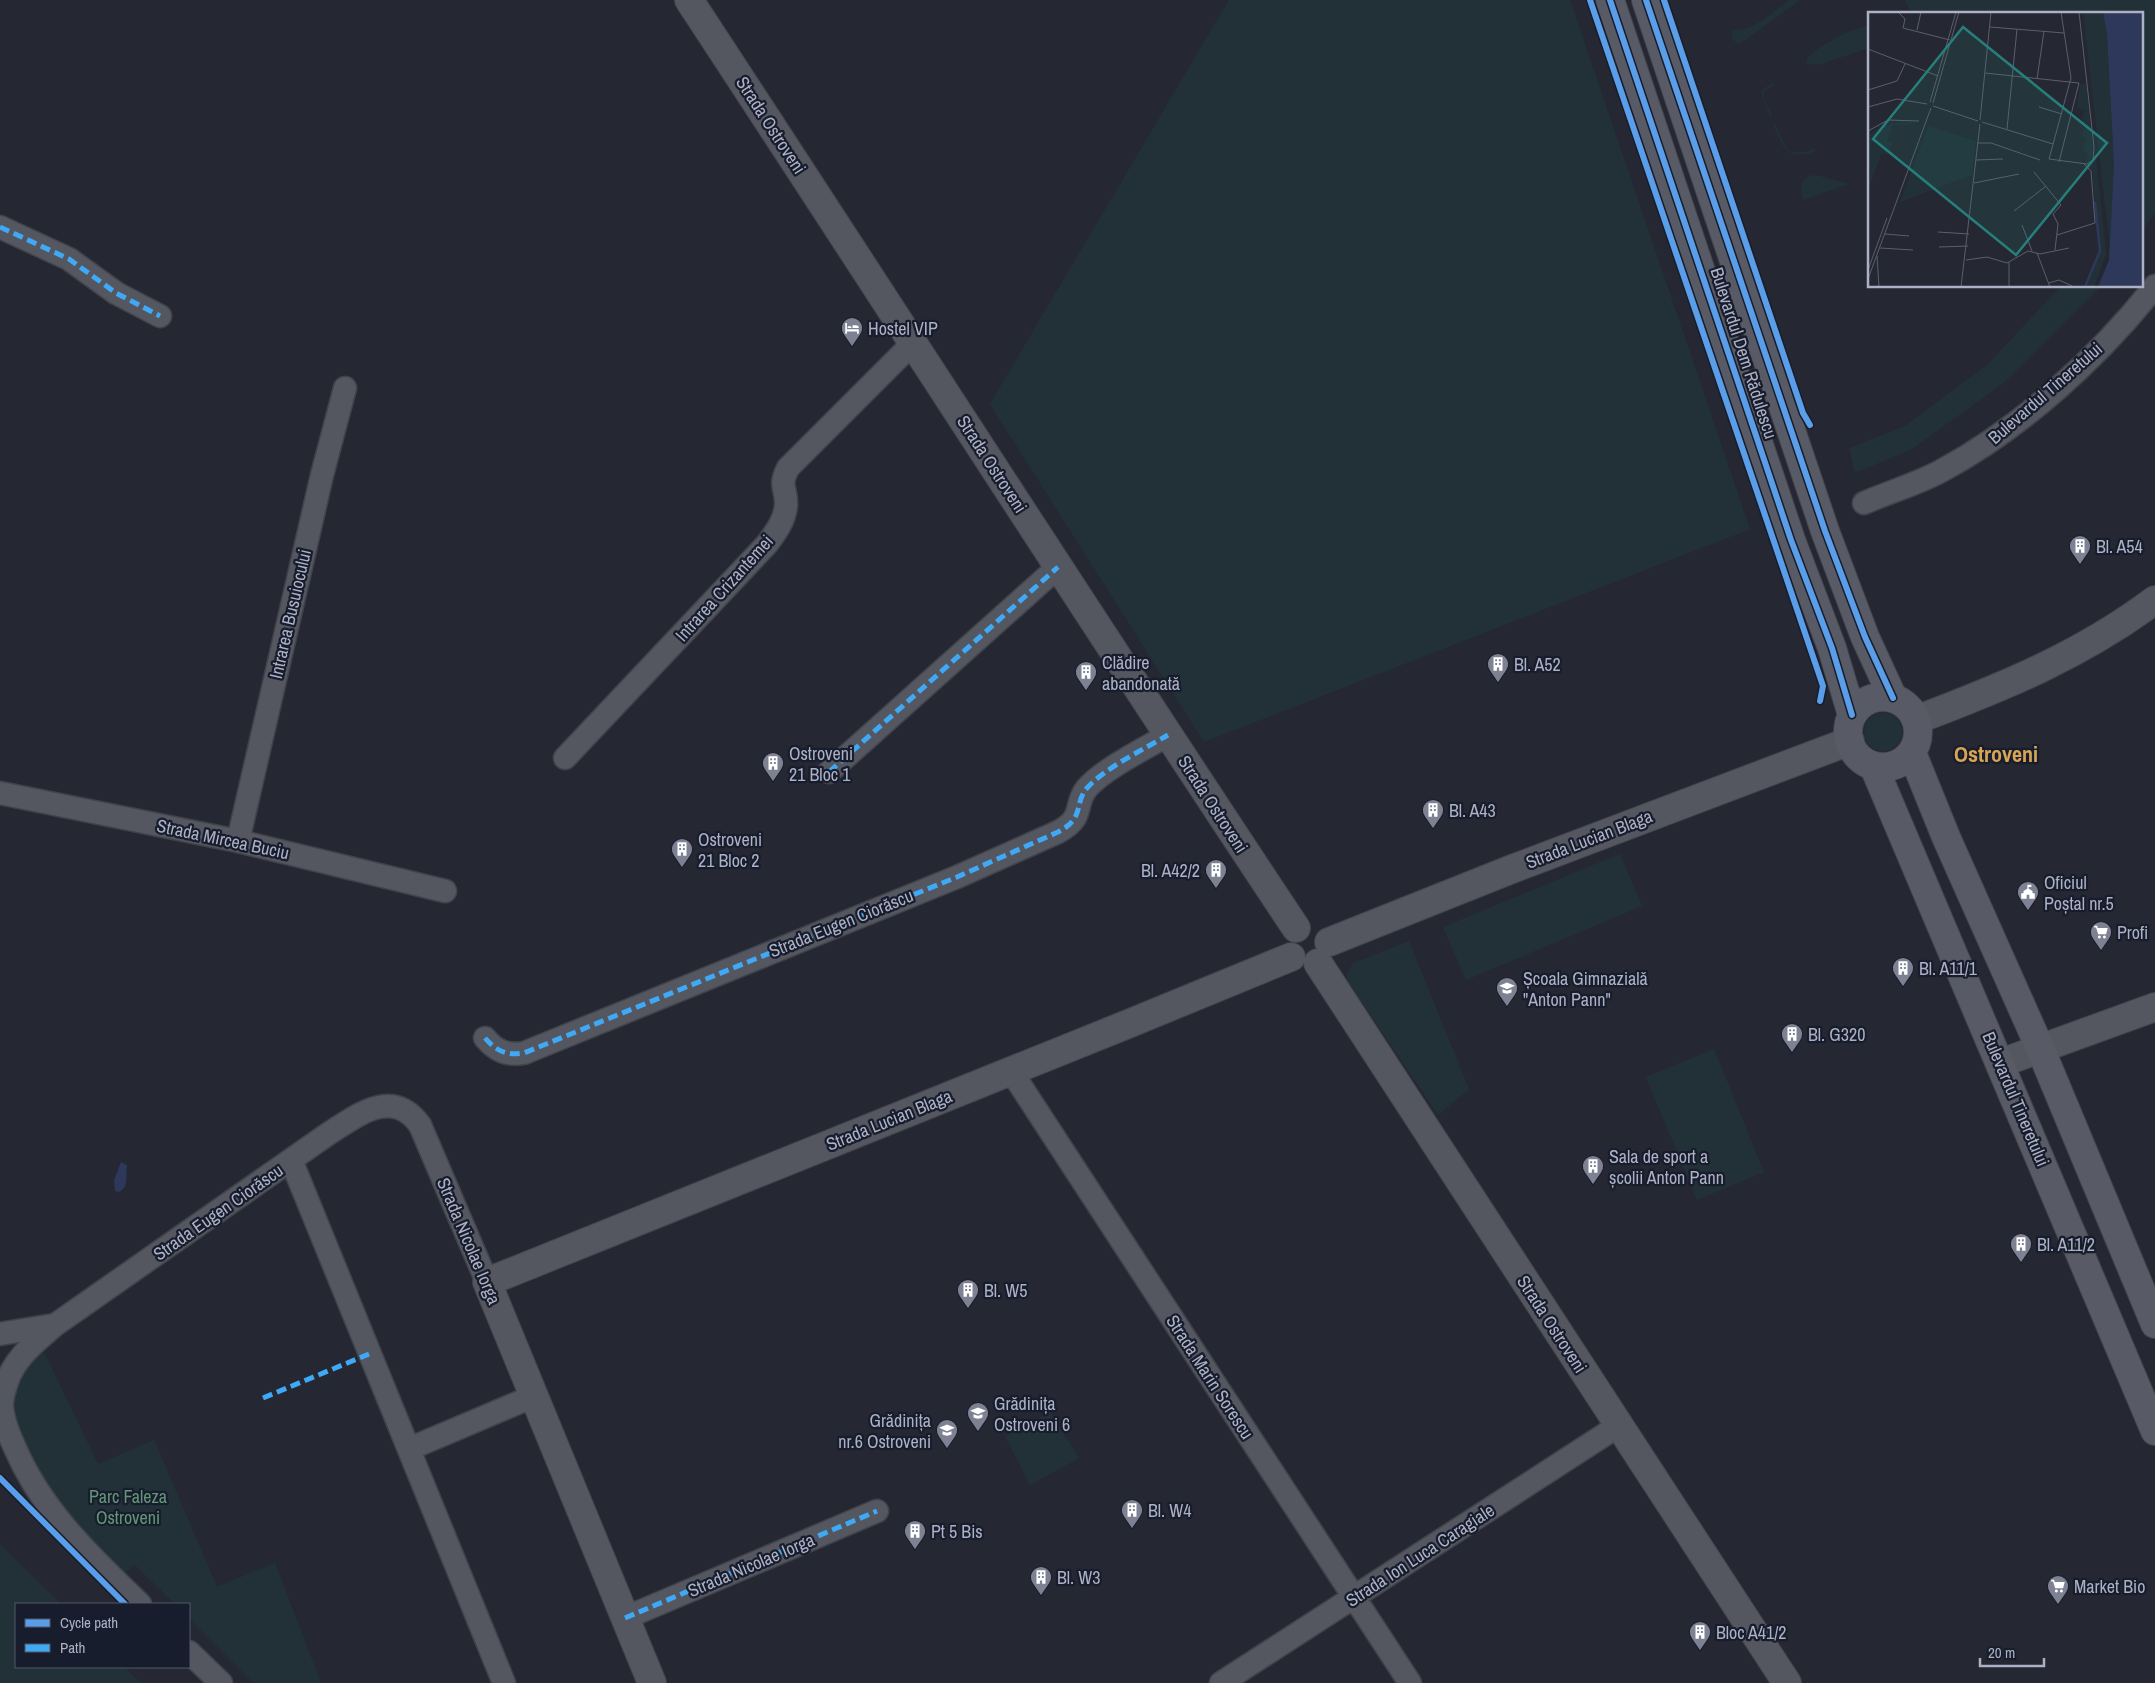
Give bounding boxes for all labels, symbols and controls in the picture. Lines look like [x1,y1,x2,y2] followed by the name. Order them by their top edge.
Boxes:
[1868,12,2142,288] inset map
[730,71,812,179] street label: Strada Ostroveni
[1704,264,1784,442] street label: Bulevardul Dem Rădulescu
[840,316,864,347] hotel icon: Hostel VIP
[868,316,938,341] place label: Hostel VIP
[1983,336,2107,450] street label: Bulevardul Tineretului
[951,410,1033,518] street label: Strada Ostroveni
[669,529,779,647] street label: Intrarea Crizantemei
[2068,534,2092,565] building icon: Bl. A54
[2096,534,2143,559] place label: Bl. A54
[263,547,317,681] street label: Intrarea Busuiocului
[1102,650,1180,696] place label: Clădire abandonată
[1486,652,1510,683] building icon: Bl. A52
[1514,652,1561,677] place label: Bl. A52
[1074,660,1098,691] building icon: Clădire abandonată
[1954,739,2038,769] district label: Ostroveni
[789,741,853,787] place label: Ostroveni 21 Bloc 1
[1172,750,1254,858] street label: Strada Ostroveni
[761,751,785,782] building icon: Ostroveni 21 Bloc 1
[1421,798,1445,829] building icon: Bl. A43
[1449,798,1496,823] place label: Bl. A43
[1522,803,1656,875] street label: Strada Lucian Blaga
[155,813,291,865] street label: Strada Mircea Buciu
[698,827,762,873] place label: Ostroveni 21 Bloc 2
[670,837,694,868] building icon: Ostroveni 21 Bloc 2
[1141,858,1200,883] place label: Bl. A42/2
[1204,858,1228,889] building icon: Bl. A42/2
[2044,870,2114,916] place label: Oficiul Poștal nr.5
[2016,880,2040,911] public building icon: Oficiul Poștal nr.5
[765,883,917,963] street label: Strada Eugen Ciorăscu
[2089,920,2113,951] supermarket icon: Profi
[2117,920,2148,945] place label: Profi
[1891,956,1915,987] building icon: Bl. A11/1
[1919,956,1978,981] place label: Bl. A11/1
[1523,966,1648,1012] place label: Școala Gimnazială "Anton Pann"
[1495,976,1519,1007] school or university icon: Școala Gimnazială "Anton Pann"
[1780,1022,1804,1053] building icon: Bl. G320
[1808,1022,1865,1047] place label: Bl. G320
[1976,1028,2056,1170] street label: Bulevardul Tineretului
[822,1083,956,1157] street label: Strada Lucian Blaga
[1609,1144,1724,1190] place label: Sala de sport a școlii Anton Pann
[1581,1154,1605,1185] building icon: Sala de sport a școlii Anton Pann
[148,1158,288,1266] street label: Strada Eugen Ciorăscu
[431,1174,507,1308] street label: Strada Nicolae Iorga
[2009,1232,2033,1263] building icon: Bl. A11/2
[2037,1232,2095,1257] place label: Bl. A11/2
[1511,1270,1593,1378] street label: Strada Ostroveni
[956,1278,980,1309] building icon: Bl. W5
[984,1278,1027,1303] place label: Bl. W5
[1160,1310,1260,1444] street label: Strada Marin Sorescu
[994,1391,1070,1437] place label: Grădinița Ostroveni 6
[966,1401,990,1432] school or university icon: Grădinița Ostroveni 6
[838,1408,931,1454] place label: Grădinița nr.6 Ostroveni
[935,1418,959,1449] school or university icon: Grădinița nr.6 Ostroveni
[89,1484,167,1530] park label: Parc Faleza Ostroveni
[1120,1498,1144,1529] building icon: Bl. W4
[1148,1498,1191,1523] place label: Bl. W4
[1341,1498,1499,1612] street label: Strada Ion Luca Caragiale
[903,1519,927,1550] building icon: Pt 5 Bis
[931,1519,983,1544] place label: Pt 5 Bis
[684,1527,818,1603] street label: Strada Nicolae Iorga
[1029,1565,1053,1596] building icon: Bl. W3
[1057,1565,1100,1590] place label: Bl. W3
[2046,1574,2070,1605] supermarket icon: Market Bio
[2074,1574,2145,1599] place label: Market Bio
[15,1603,190,1668] legend
[60,1612,118,1633] text: Cycle path
[1688,1620,1712,1651] building icon: Bloc A41/2
[1716,1620,1787,1645] place label: Bloc A41/2
[1980,1636,2044,1668] scale bar
[60,1637,85,1658] text: Path
[1988,1642,2015,1663] text: 20 m

